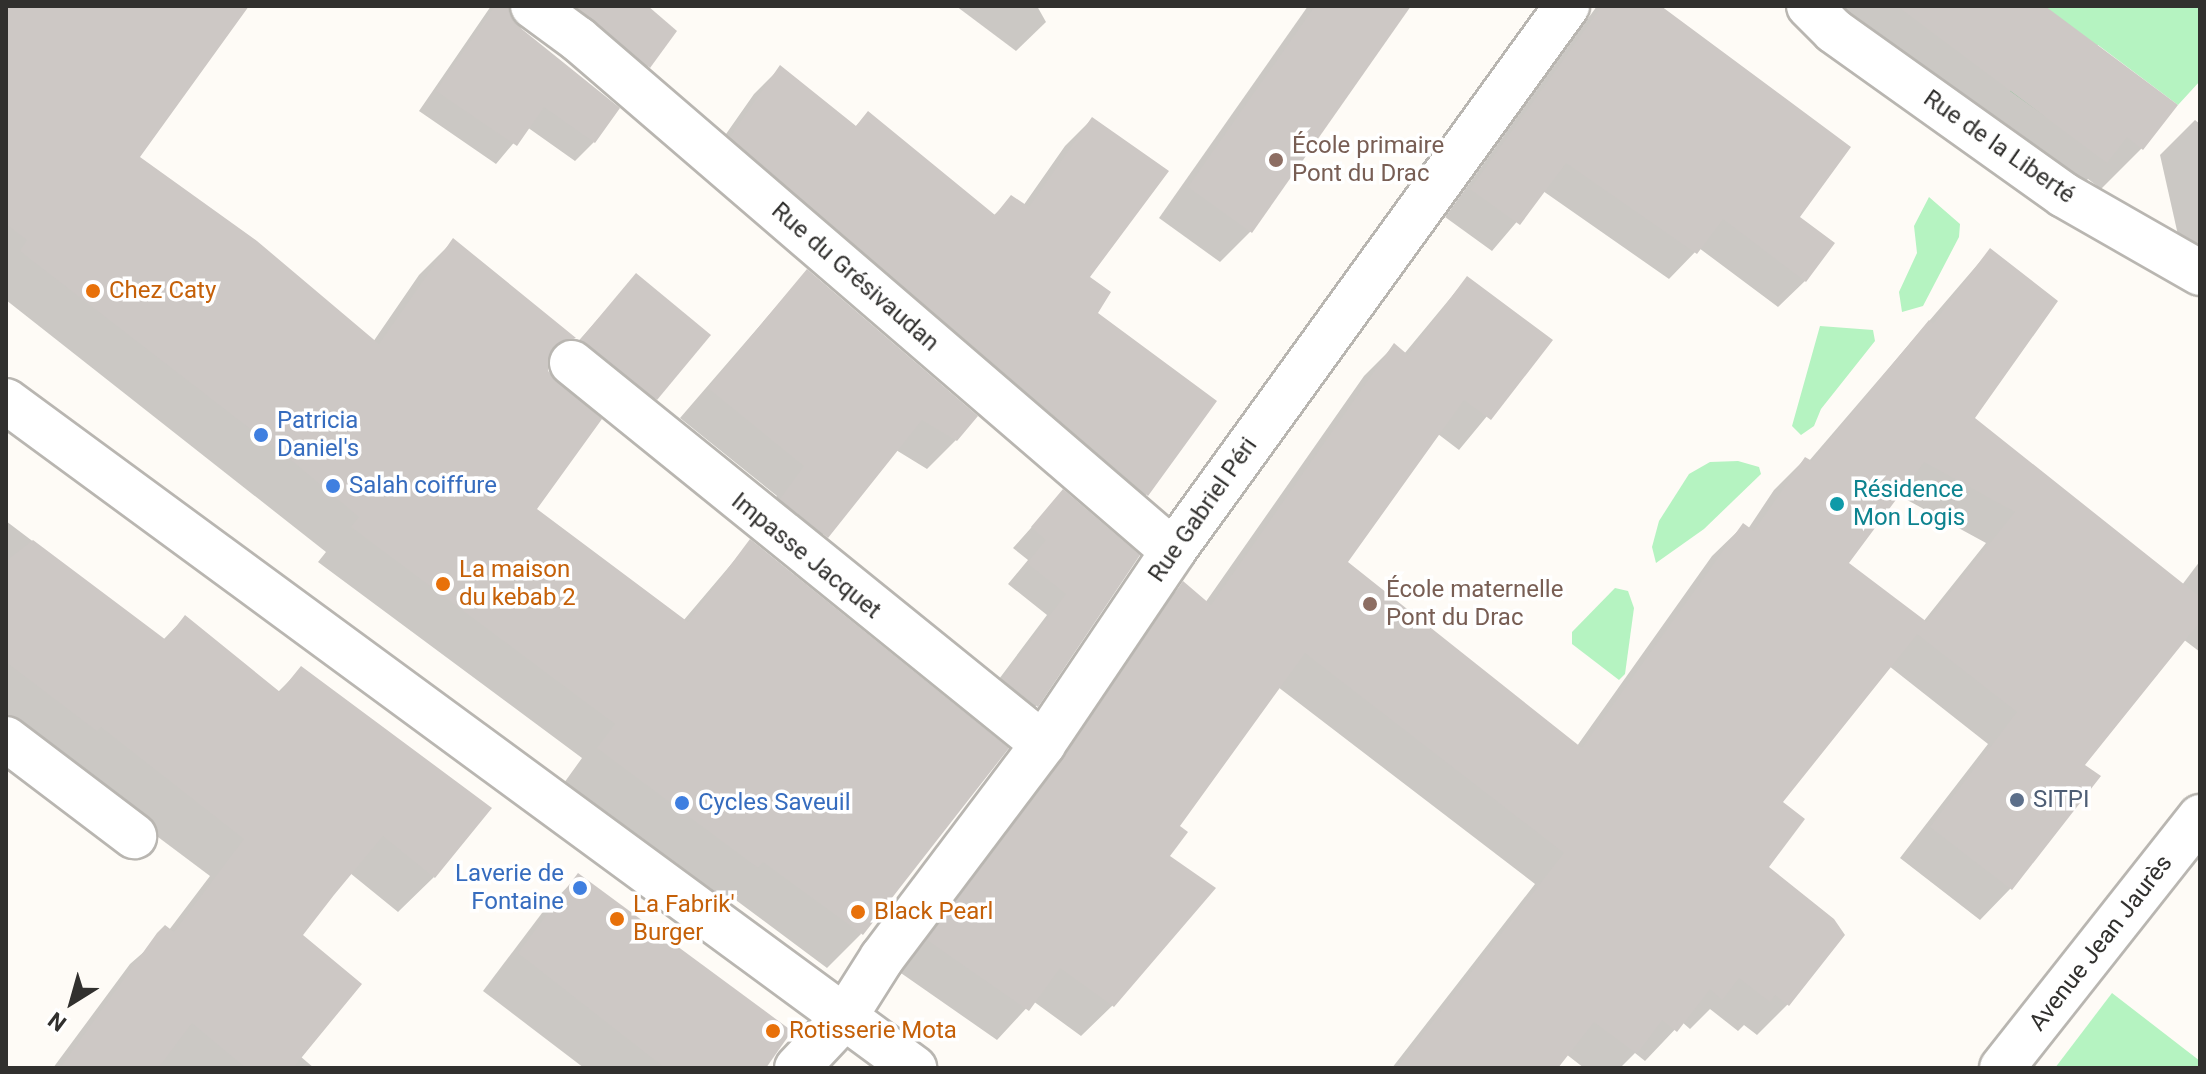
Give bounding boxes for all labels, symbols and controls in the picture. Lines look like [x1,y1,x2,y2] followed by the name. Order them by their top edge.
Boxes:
[1918,84,2080,210] street label: Rue de la Liberté
[1292,132,1444,188] place label: École primaire Pont du Drac
[1267,151,1285,169] marker: École primaire Pont du Drac
[765,197,945,357] street label: Rue du Grésivaudan
[109,277,216,305] place label: Chez Caty
[84,282,102,300] marker: Chez Caty
[277,407,359,463] place label: Patricia Daniel's
[252,426,270,444] marker: Patricia Daniel's
[1143,432,1263,588] street label: Rue Gabriel Péri
[349,472,497,500] place label: Salah coiffure
[1853,476,1965,532] place label: Résidence Mon Logis
[324,477,342,495] marker: Salah coiffure
[725,487,887,625] street label: Impasse Jacquet
[1828,495,1846,513] marker: Résidence Mon Logis
[459,556,576,612] place label: La maison du kebab 2
[434,575,452,593] marker: La maison du kebab 2
[1386,576,1563,632] place label: École maternelle Pont du Drac
[1361,595,1379,613] marker: École maternelle Pont du Drac
[2033,786,2089,814] place label: SITPI
[698,789,851,817] place label: Cycles Saveuil
[2008,791,2026,809] marker: SITPI
[673,794,691,812] marker: Cycles Saveuil
[2023,849,2179,1037] street label: Avenue Jean Jaurès
[455,860,564,916] place label: Laverie de Fontaine
[571,879,589,897] marker: Laverie de Fontaine
[633,891,735,947] place label: La Fabrik' Burger
[874,898,993,926] place label: Black Pearl
[849,903,867,921] marker: Black Pearl
[608,910,626,928] marker: La Fabrik' Burger
[32,962,112,1042] north arrow
[44,1007,71,1036] text: N
[789,1017,957,1045] place label: Rotisserie Mota
[764,1022,782,1040] marker: Rotisserie Mota

